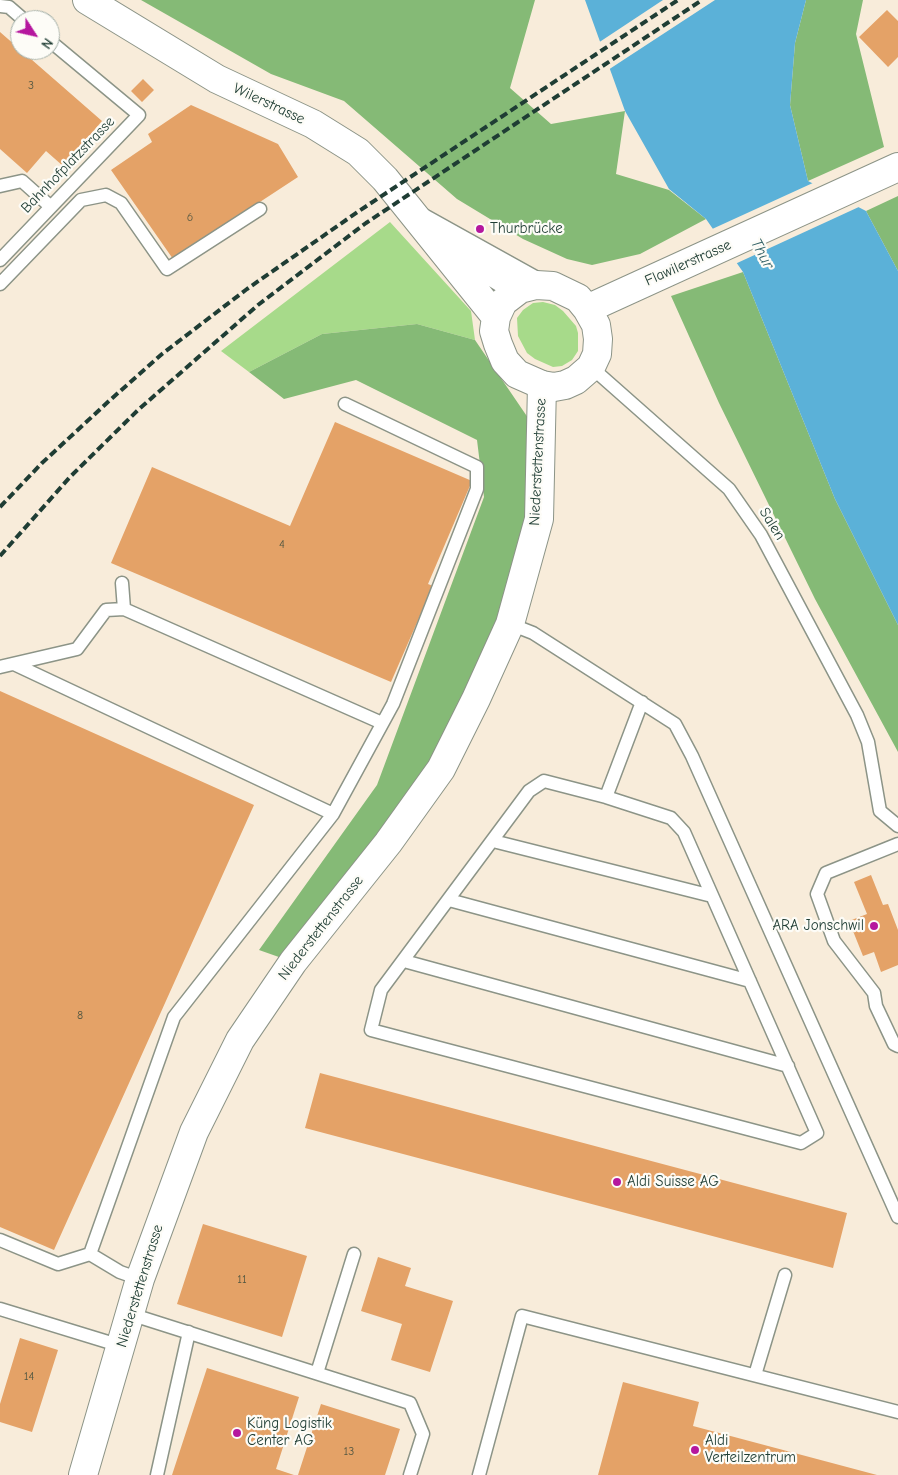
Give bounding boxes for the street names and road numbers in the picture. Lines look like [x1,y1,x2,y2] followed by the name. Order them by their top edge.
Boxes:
[230,80,308,128] street label: Wilerstrasse
[17,113,119,217] street label: Bahnhofplatzstrasse
[642,236,734,290] street label: Flawilerstrasse
[526,398,550,526] street label: Niederstettenstrasse
[755,504,789,544] street label: Salen
[275,872,367,984] street label: Niederstettenstrasse
[113,1222,167,1350] street label: Niederstettenstrasse

